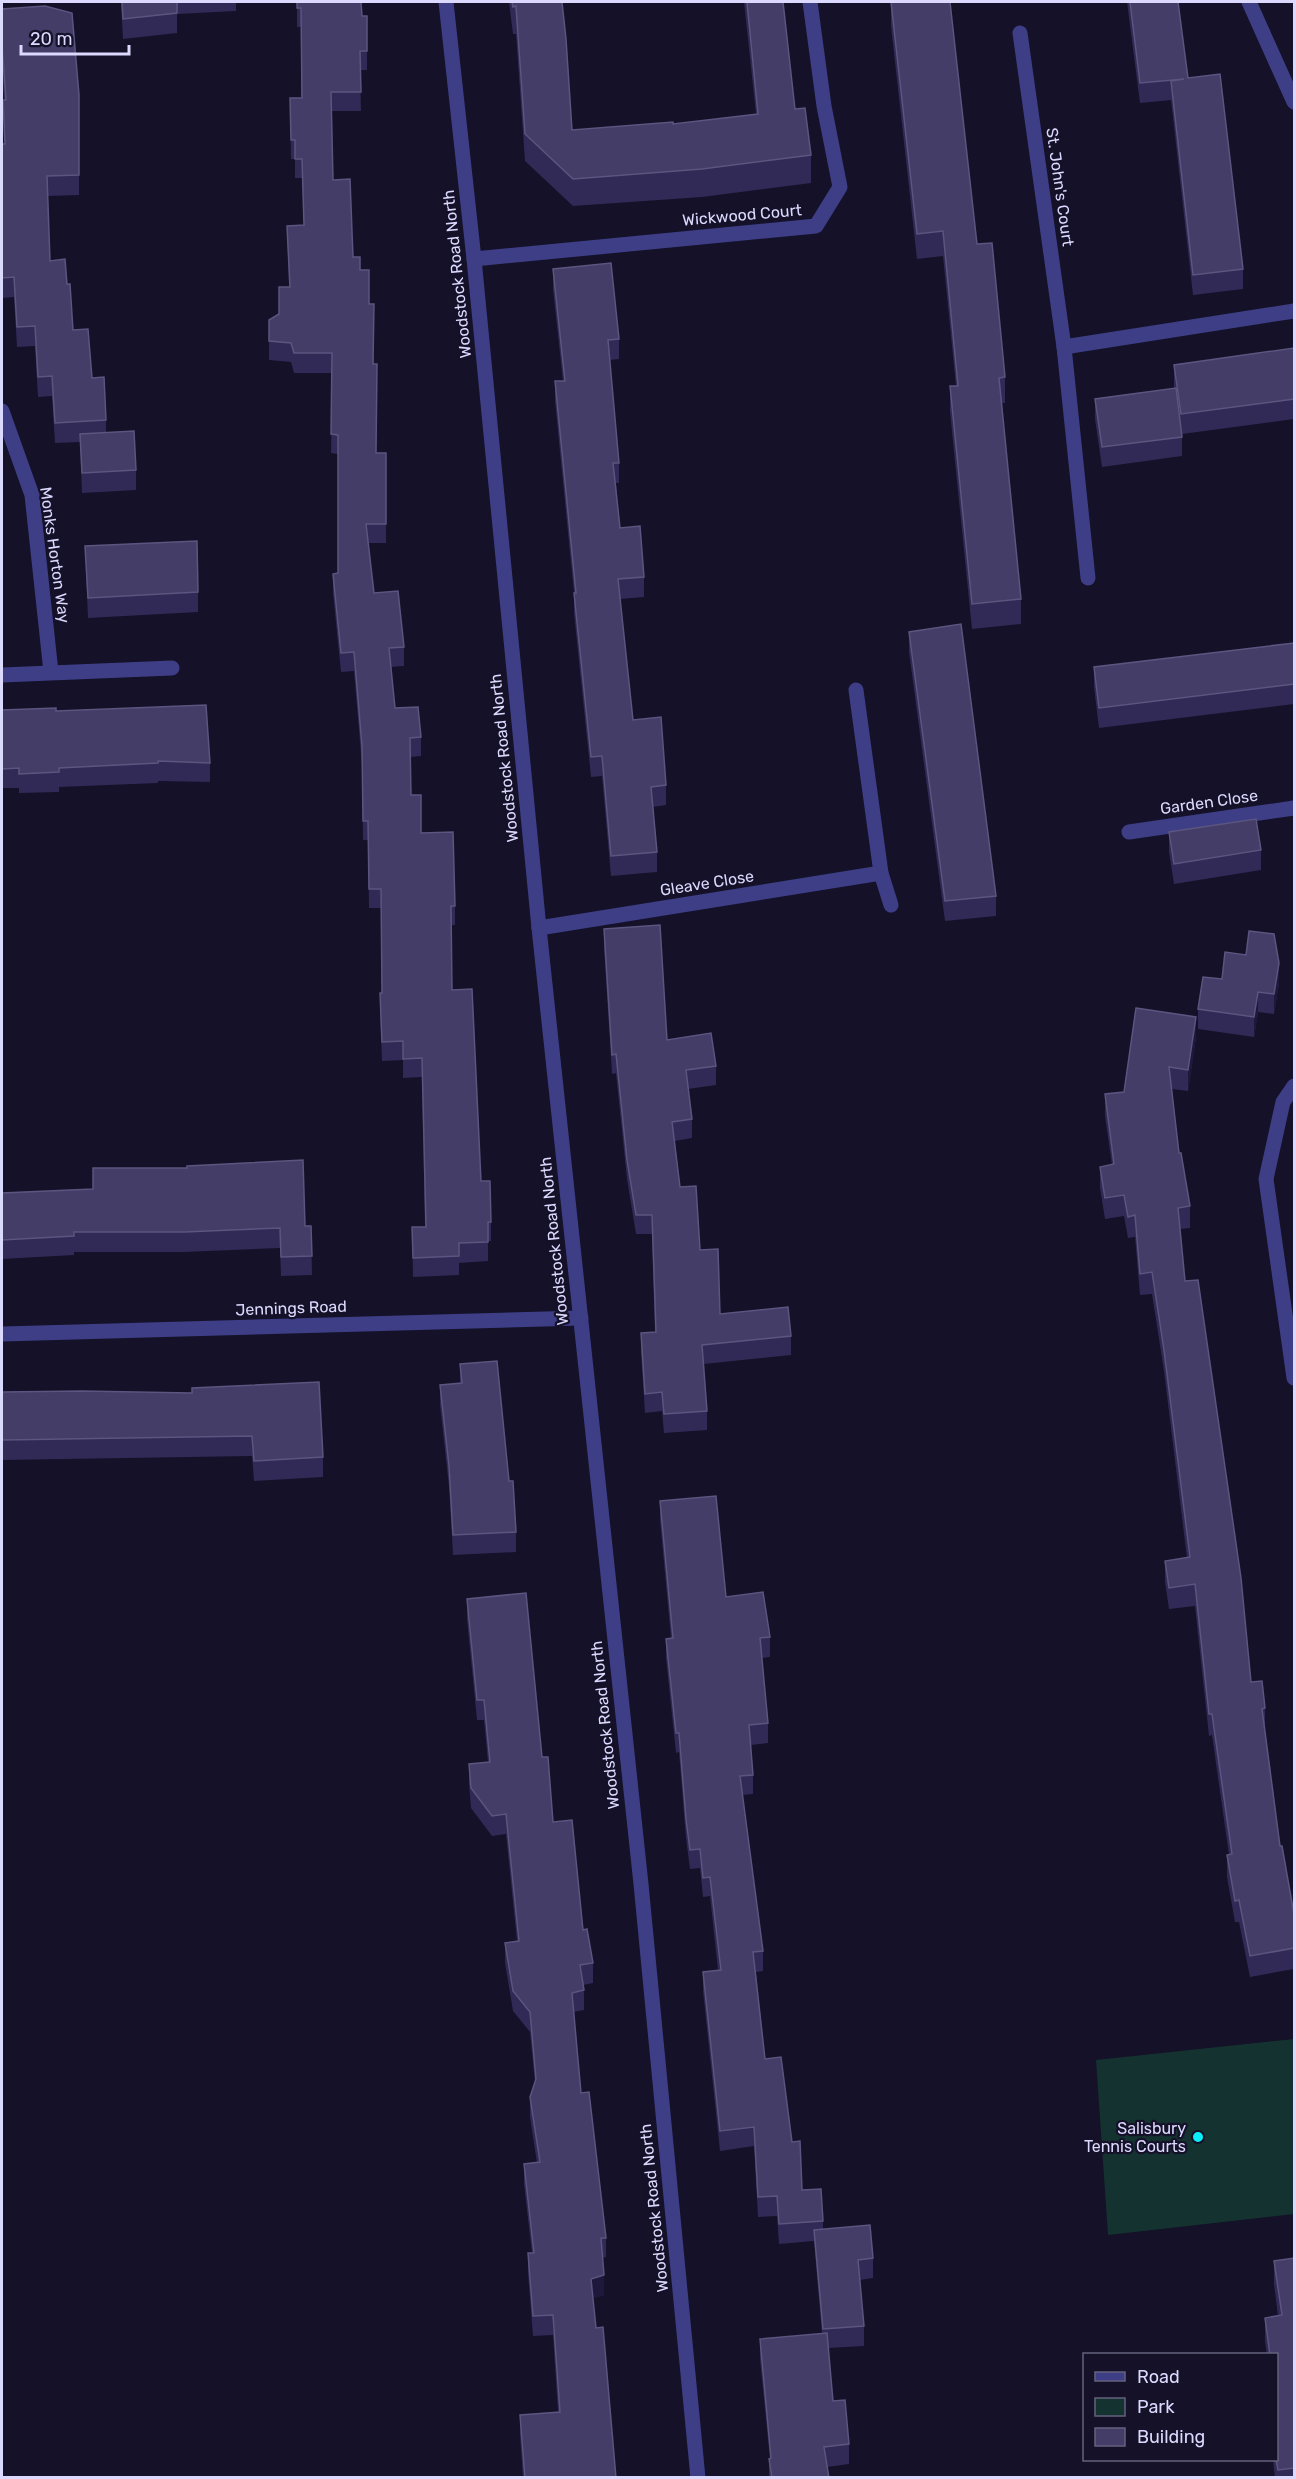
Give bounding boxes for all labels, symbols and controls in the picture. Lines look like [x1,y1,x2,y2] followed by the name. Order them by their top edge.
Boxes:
[21,18,129,56] scale bar
[30,28,72,50] text: 20 m
[1042,127,1078,247] street label: St. John's Court
[439,189,475,359] street label: Woodstock Road North
[681,200,803,230] street label: Wickwood Court
[36,486,74,624] street label: Monks Horton Way
[486,673,522,843] street label: Woodstock Road North
[1159,786,1259,818] street label: Garden Close
[659,866,755,900] street label: Gleave Close
[536,1156,572,1326] street label: Woodstock Road North
[235,1297,347,1319] street label: Jennings Road
[587,1640,623,1810] street label: Woodstock Road North
[1084,2119,1186,2156] place label: Salisbury Tennis Courts
[636,2123,672,2293] street label: Woodstock Road North
[1191,2130,1205,2144] marker: Salisbury Tennis Courts
[1083,2353,1278,2461] legend
[1137,2366,1180,2388] text: Road
[1137,2396,1175,2418] text: Park
[1137,2426,1205,2448] text: Building

